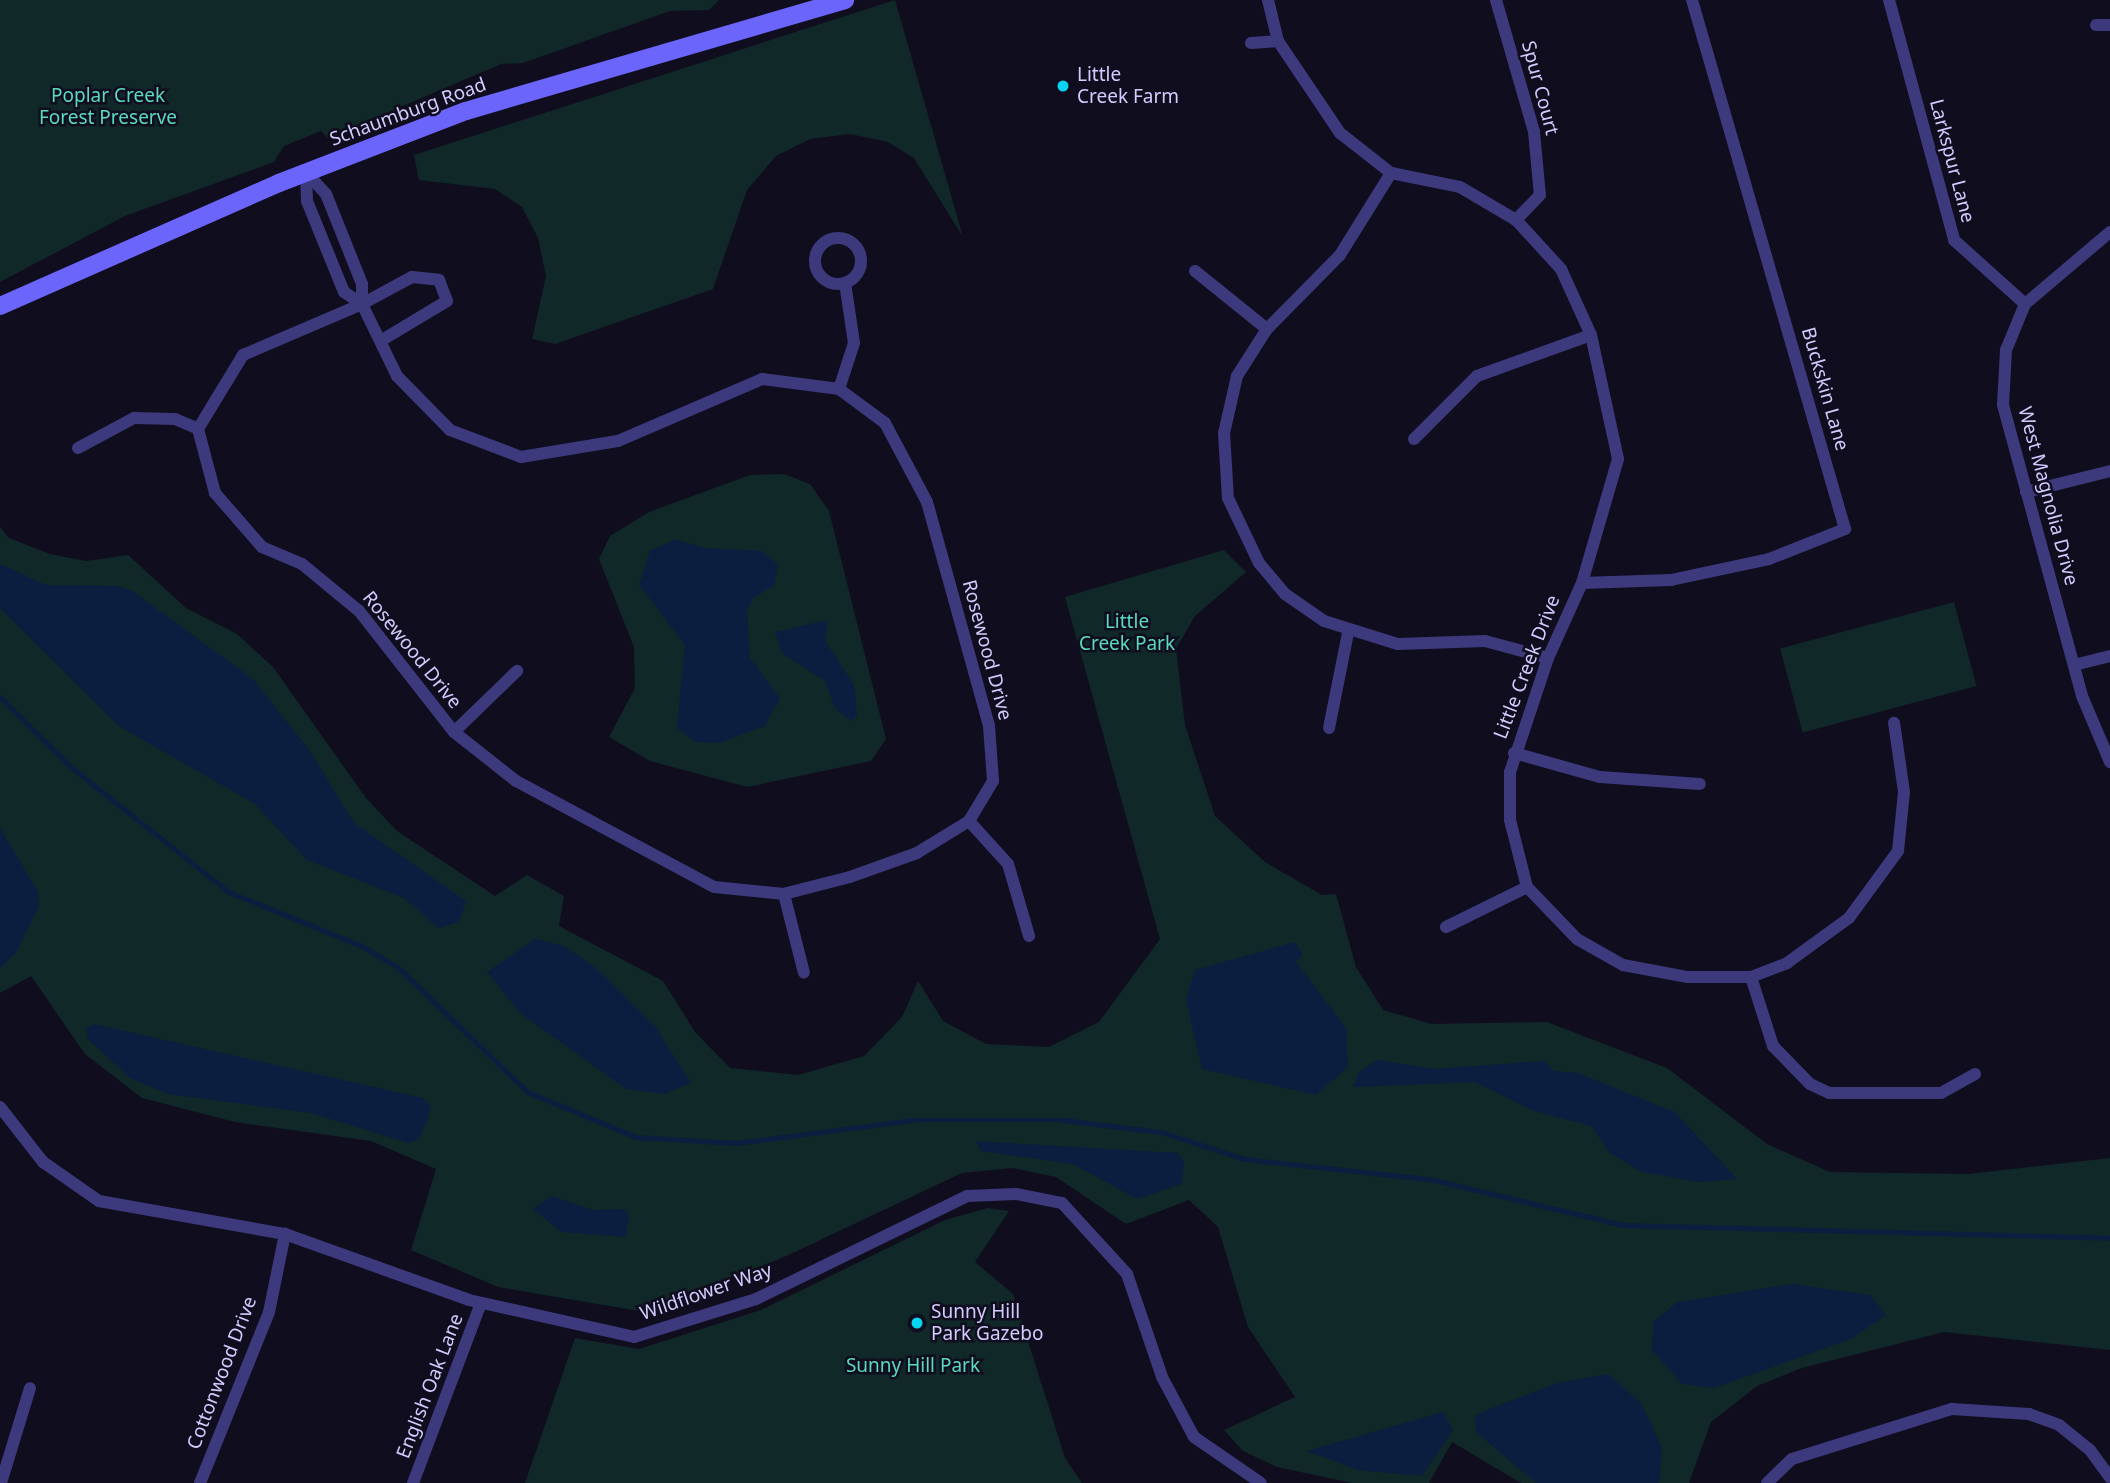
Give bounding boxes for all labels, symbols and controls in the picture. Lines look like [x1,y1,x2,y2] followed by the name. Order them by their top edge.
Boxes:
[1516,38,1564,138] street label: Spur Court
[1077,64,1179,108] place label: Little Creek Farm
[327,73,489,151] street label: Schaumburg Road
[1055,78,1071,94] marker: Little Creek Farm
[39,85,177,129] park label: Poplar Creek Forest Preserve
[1925,97,1979,225] street label: Larkspur Lane
[1797,325,1853,453] street label: Buckskin Lane
[2013,404,2083,588] street label: West Magnolia Drive
[957,577,1017,723] street label: Rosewood Drive
[358,587,466,713] street label: Rosewood Drive
[1489,592,1565,742] street label: Little Creek Drive
[1079,611,1175,655] park label: Little Creek Park
[637,1259,775,1325] street label: Wildflower Way
[182,1293,262,1453] street label: Cottonwood Drive
[931,1301,1043,1345] place label: Sunny Hill Park Gazebo
[392,1310,468,1462] street label: English Oak Lane
[909,1315,925,1331] marker: Sunny Hill Park Gazebo
[846,1355,980,1377] park label: Sunny Hill Park

